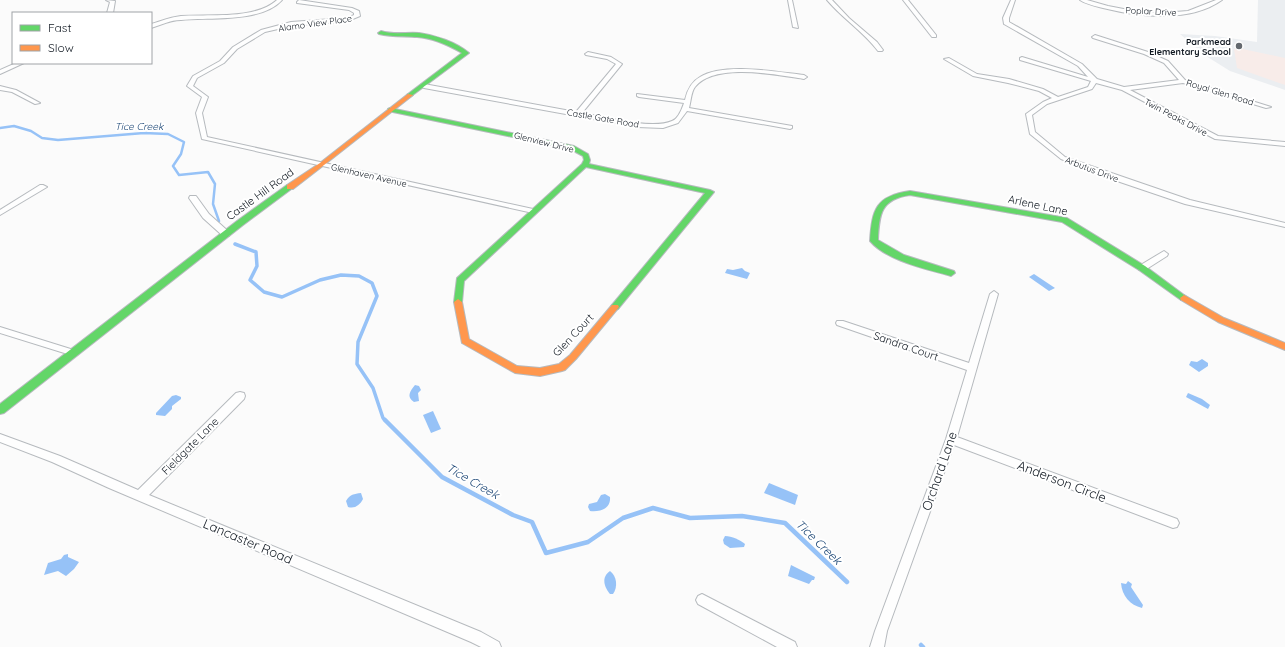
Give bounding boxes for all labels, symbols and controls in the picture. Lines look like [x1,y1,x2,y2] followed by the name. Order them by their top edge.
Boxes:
[1125,4,1177,18] street label: Poplar Drive
[12,12,152,64] legend
[277,12,353,34] street label: Alamo View Place
[48,20,72,35] text: Fast
[1149,36,1231,57] place label: Parkmead Elementary School
[48,40,74,55] text: Slow
[1234,41,1244,51] marker: Parkmead Elementary School
[1185,77,1255,107] street label: Royal Glen Road
[1143,96,1209,138] street label: Twin Peaks Drive
[566,106,640,130] street label: Castle Gate Road
[115,120,165,133] water label: Tice Creek
[513,129,575,155] street label: Glenview Drive
[1064,154,1120,184] street label: Arbutus Drive
[330,161,408,189] street label: Glenhaven Avenue
[224,165,296,223] street label: Castle Hill Road
[1007,192,1069,218] street label: Arlene Lane
[550,310,597,359] street label: Glen Court
[872,328,941,364] street label: Sandra Court
[158,414,222,478] street label: Fieldgate Lane
[918,429,960,513] street label: Orchard Lane
[1015,457,1109,505] street label: Anderson Circle
[444,460,503,503] water label: Tice Creek
[201,515,295,567] street label: Lancaster Road
[793,516,846,569] water label: Tice Creek

